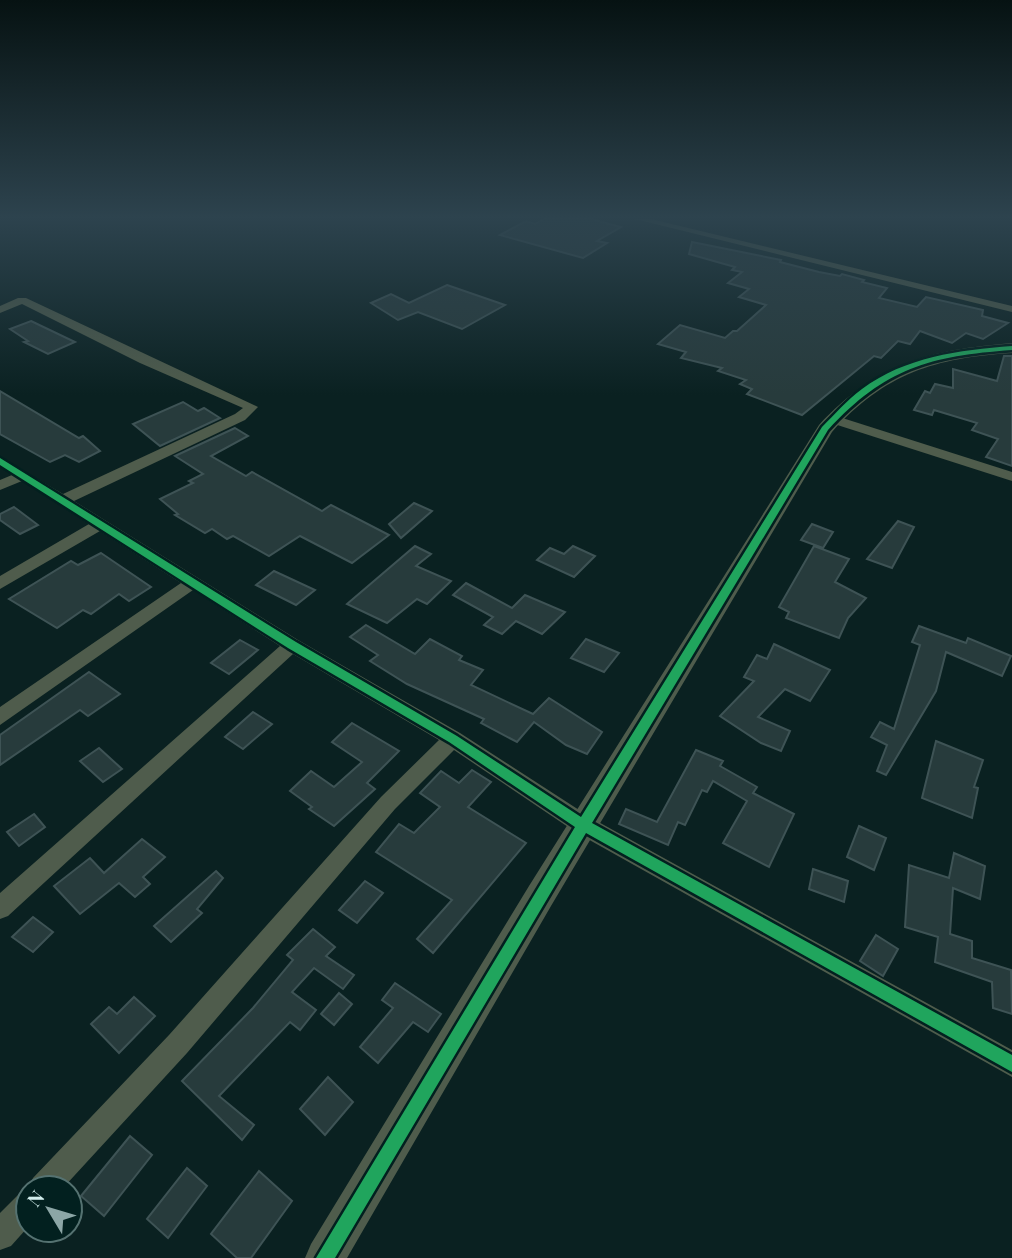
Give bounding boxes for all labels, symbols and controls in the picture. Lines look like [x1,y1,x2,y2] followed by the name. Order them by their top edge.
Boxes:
[14,1174,84,1244] north arrow
[20,1184,49,1211] text: N

